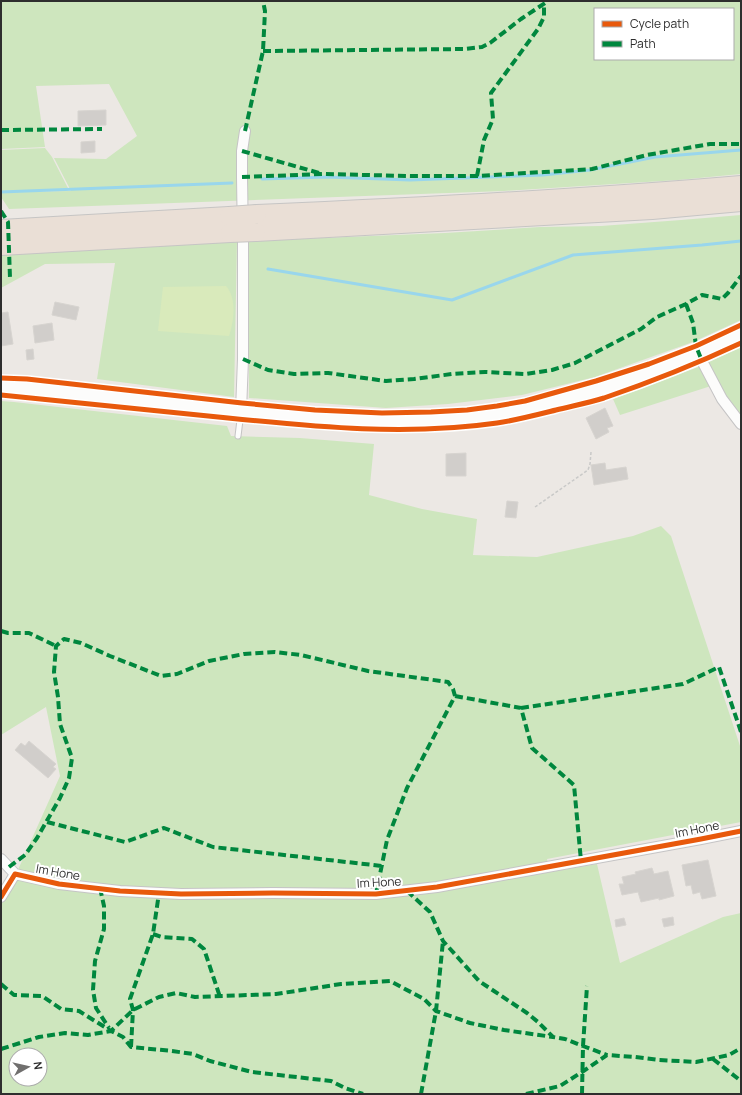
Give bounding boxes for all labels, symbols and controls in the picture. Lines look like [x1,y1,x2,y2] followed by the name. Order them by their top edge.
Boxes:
[594,8,734,60] legend
[630,15,689,32] text: Cycle path
[630,35,656,52] text: Path
[673,816,721,842] street label: Im Hone
[34,860,82,884] street label: Im Hone
[356,872,402,892] street label: Im Hone
[8,1047,48,1087] north arrow
[30,1061,46,1071] text: N

